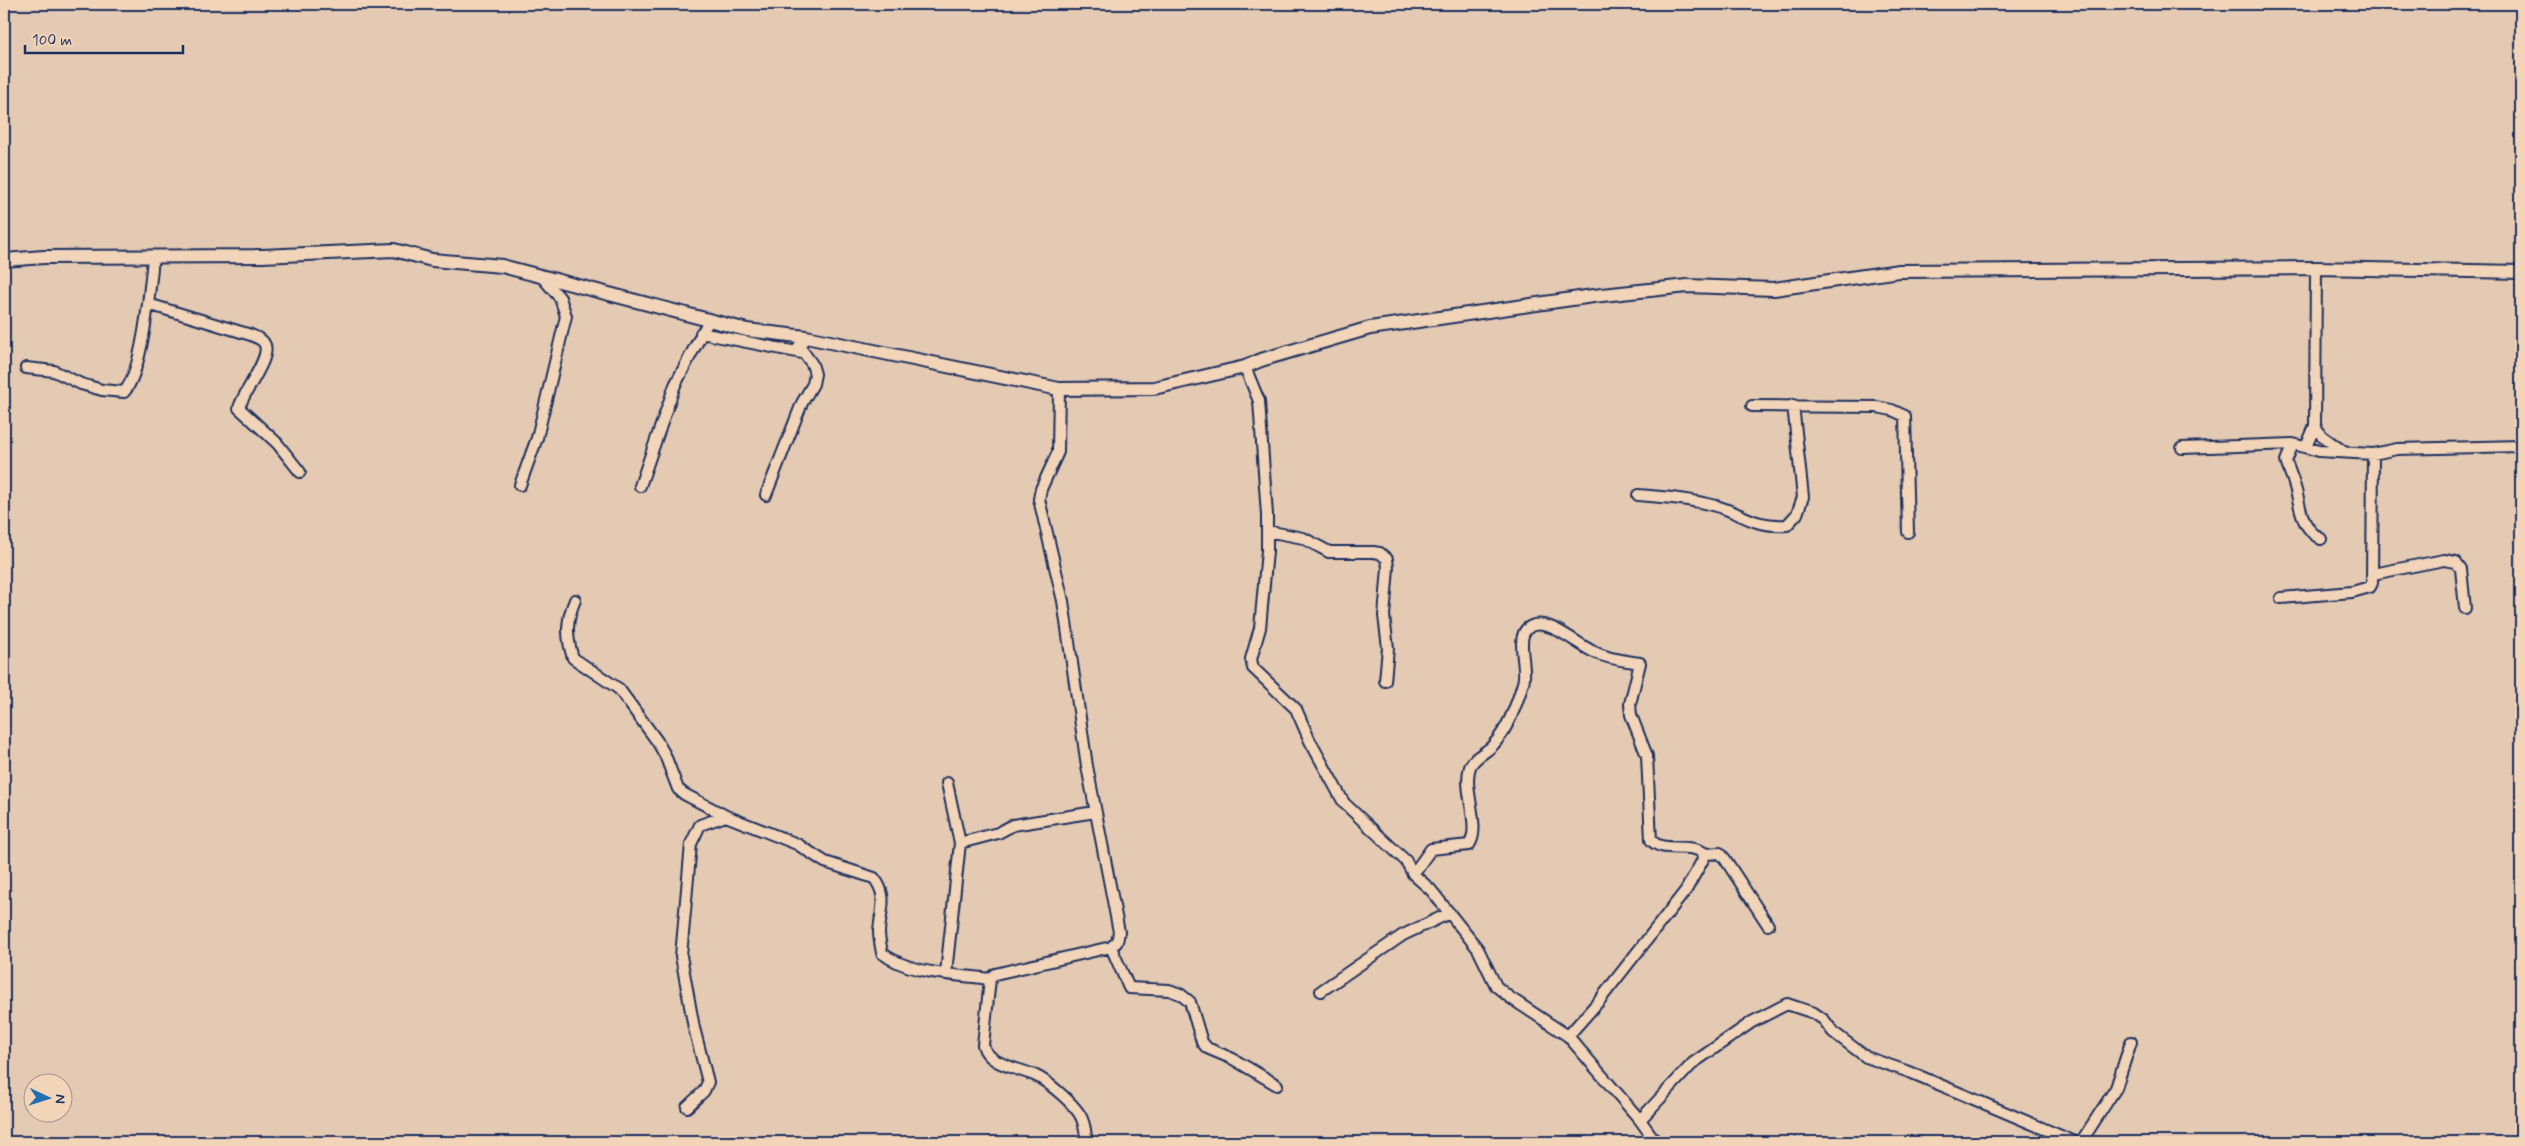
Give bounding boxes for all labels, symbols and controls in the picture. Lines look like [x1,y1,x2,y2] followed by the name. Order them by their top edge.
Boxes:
[25,22,182,54] scale bar
[32,31,72,51] text: 100 m
[22,1074,72,1124] north arrow
[51,1094,69,1104] text: N

